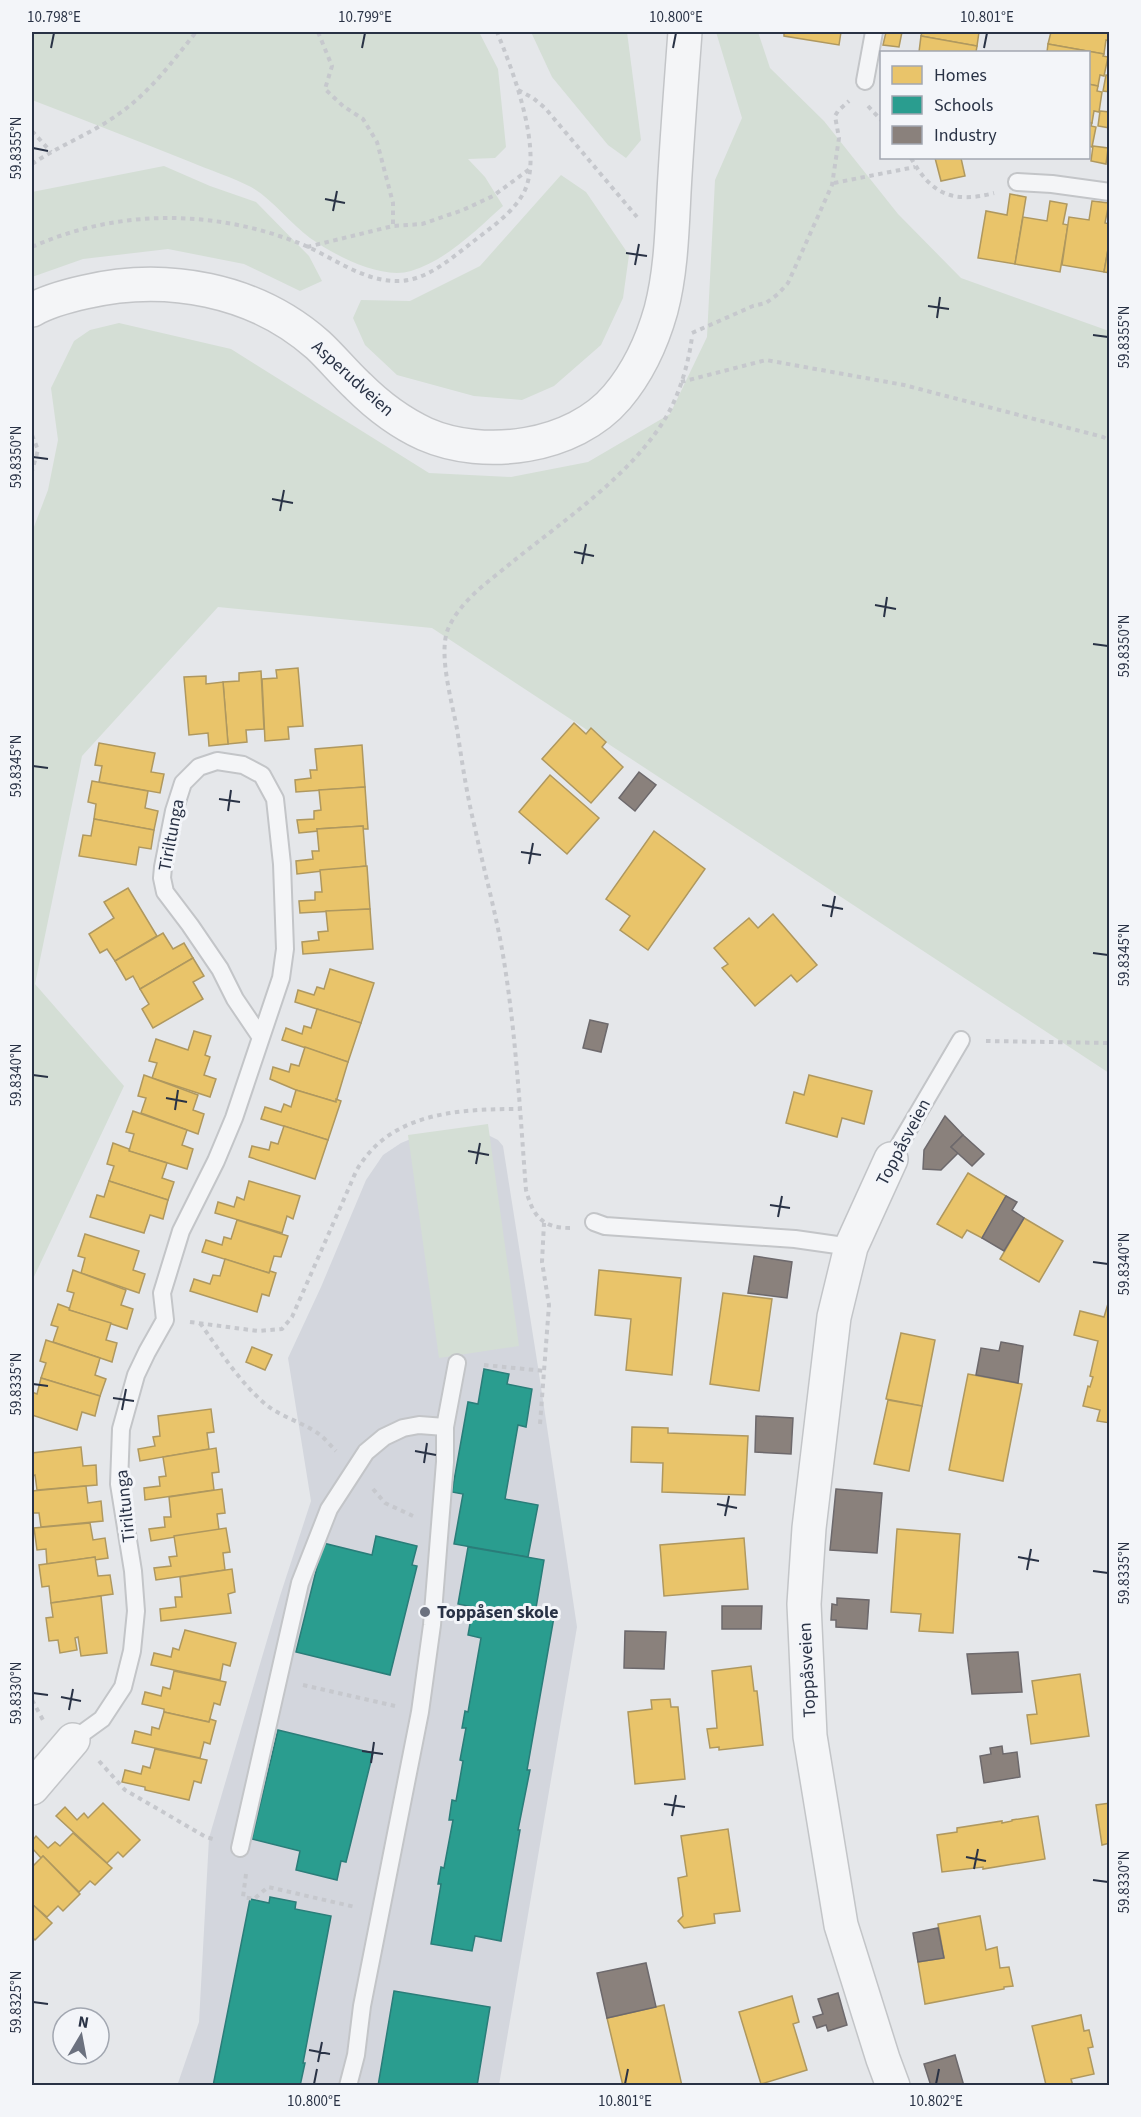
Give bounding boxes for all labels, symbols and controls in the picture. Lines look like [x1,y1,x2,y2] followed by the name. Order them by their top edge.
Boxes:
[27,7,81,28] text: 10.798°E
[338,7,392,28] text: 10.799°E
[649,7,703,28] text: 10.800°E
[960,7,1014,28] text: 10.801°E
[880,51,1090,159] legend
[934,63,987,88] text: Homes
[934,93,993,118] text: Schools
[6,116,27,180] text: 59.8355°N
[934,123,997,148] text: Industry
[1114,305,1135,369] text: 59.8355°N
[306,335,399,422] street label: Asperudveien
[6,425,27,489] text: 59.8350°N
[1114,614,1135,678] text: 59.8350°N
[6,734,27,798] text: 59.8345°N
[152,797,191,873] street label: Tiriltunga
[1114,923,1135,987] text: 59.8345°N
[6,1043,27,1107] text: 59.8340°N
[870,1094,937,1190] street label: Toppåsveien
[1114,1232,1135,1296] text: 59.8340°N
[6,1352,27,1416] text: 59.8335°N
[109,1468,142,1544] street label: Tiriltunga
[1114,1541,1135,1605] text: 59.8335°N
[437,1600,559,1625] place label: Toppåsen skole
[418,1605,432,1619] marker: Toppåsen skole
[793,1622,822,1718] street label: Toppåsveien
[6,1661,27,1725] text: 59.8330°N
[1114,1850,1135,1914] text: 59.8330°N
[6,1970,27,2034] text: 59.8325°N
[51,2006,111,2066] north arrow
[76,2010,91,2034] text: N
[287,2091,341,2112] text: 10.800°E
[598,2091,652,2112] text: 10.801°E
[909,2091,963,2112] text: 10.802°E

